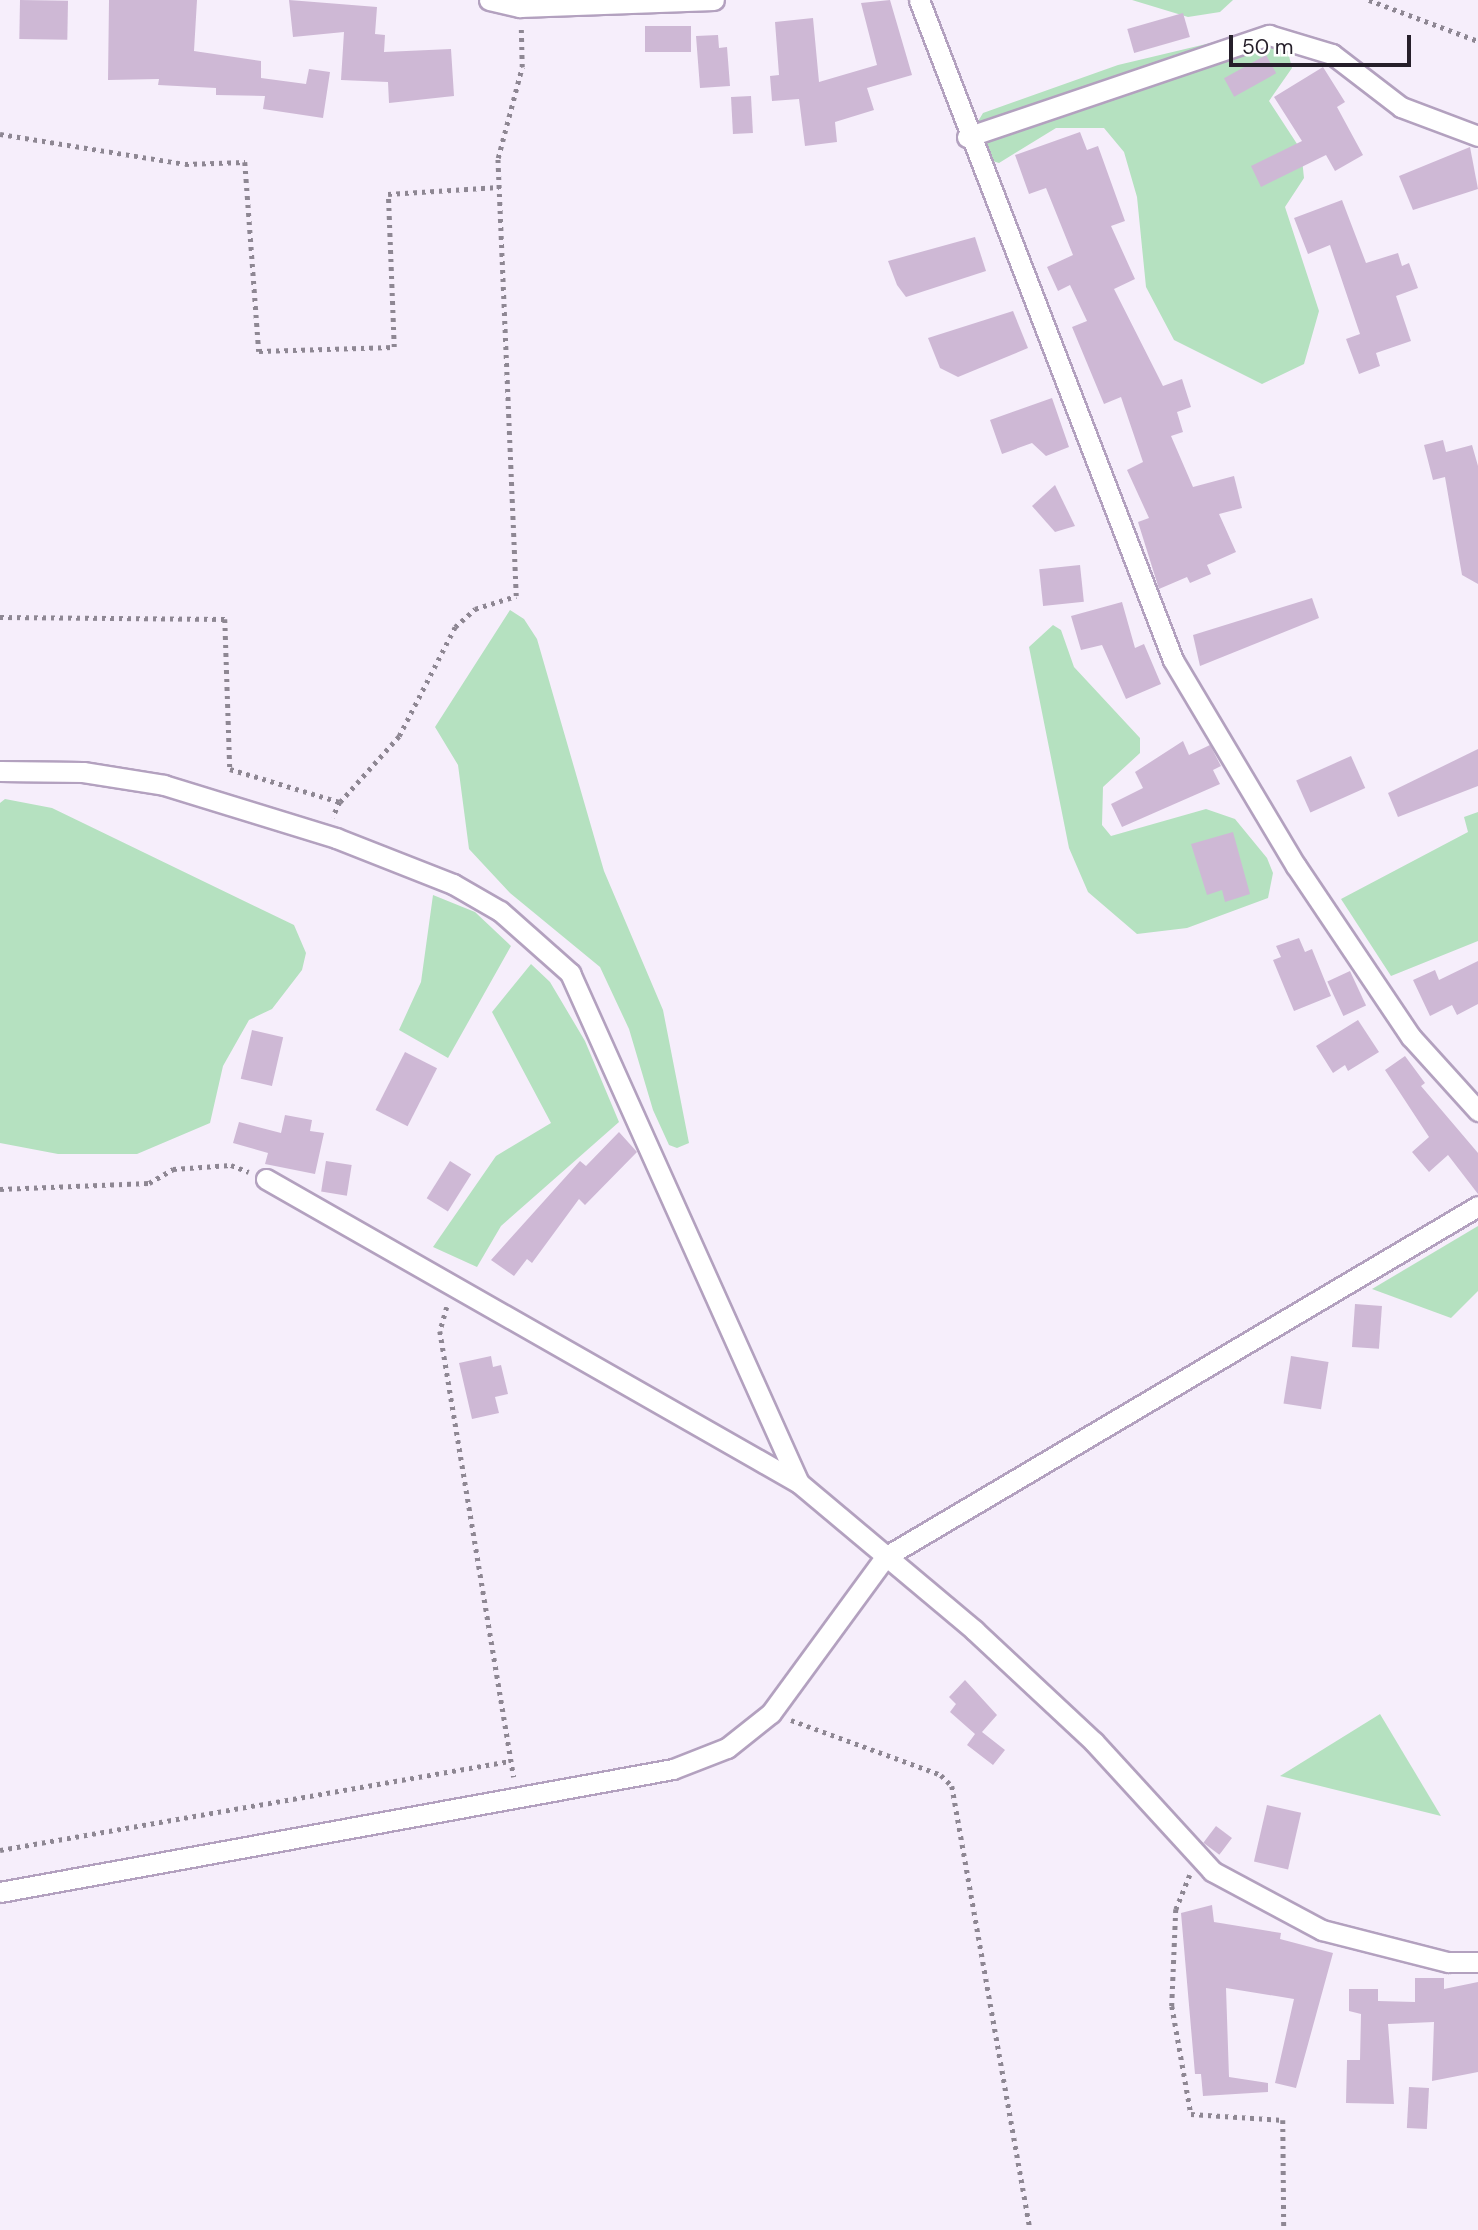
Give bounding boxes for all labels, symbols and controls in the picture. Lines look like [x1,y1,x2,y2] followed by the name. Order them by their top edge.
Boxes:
[1233,21,1415,65] scale bar
[1242,33,1293,61] text: 50 m

